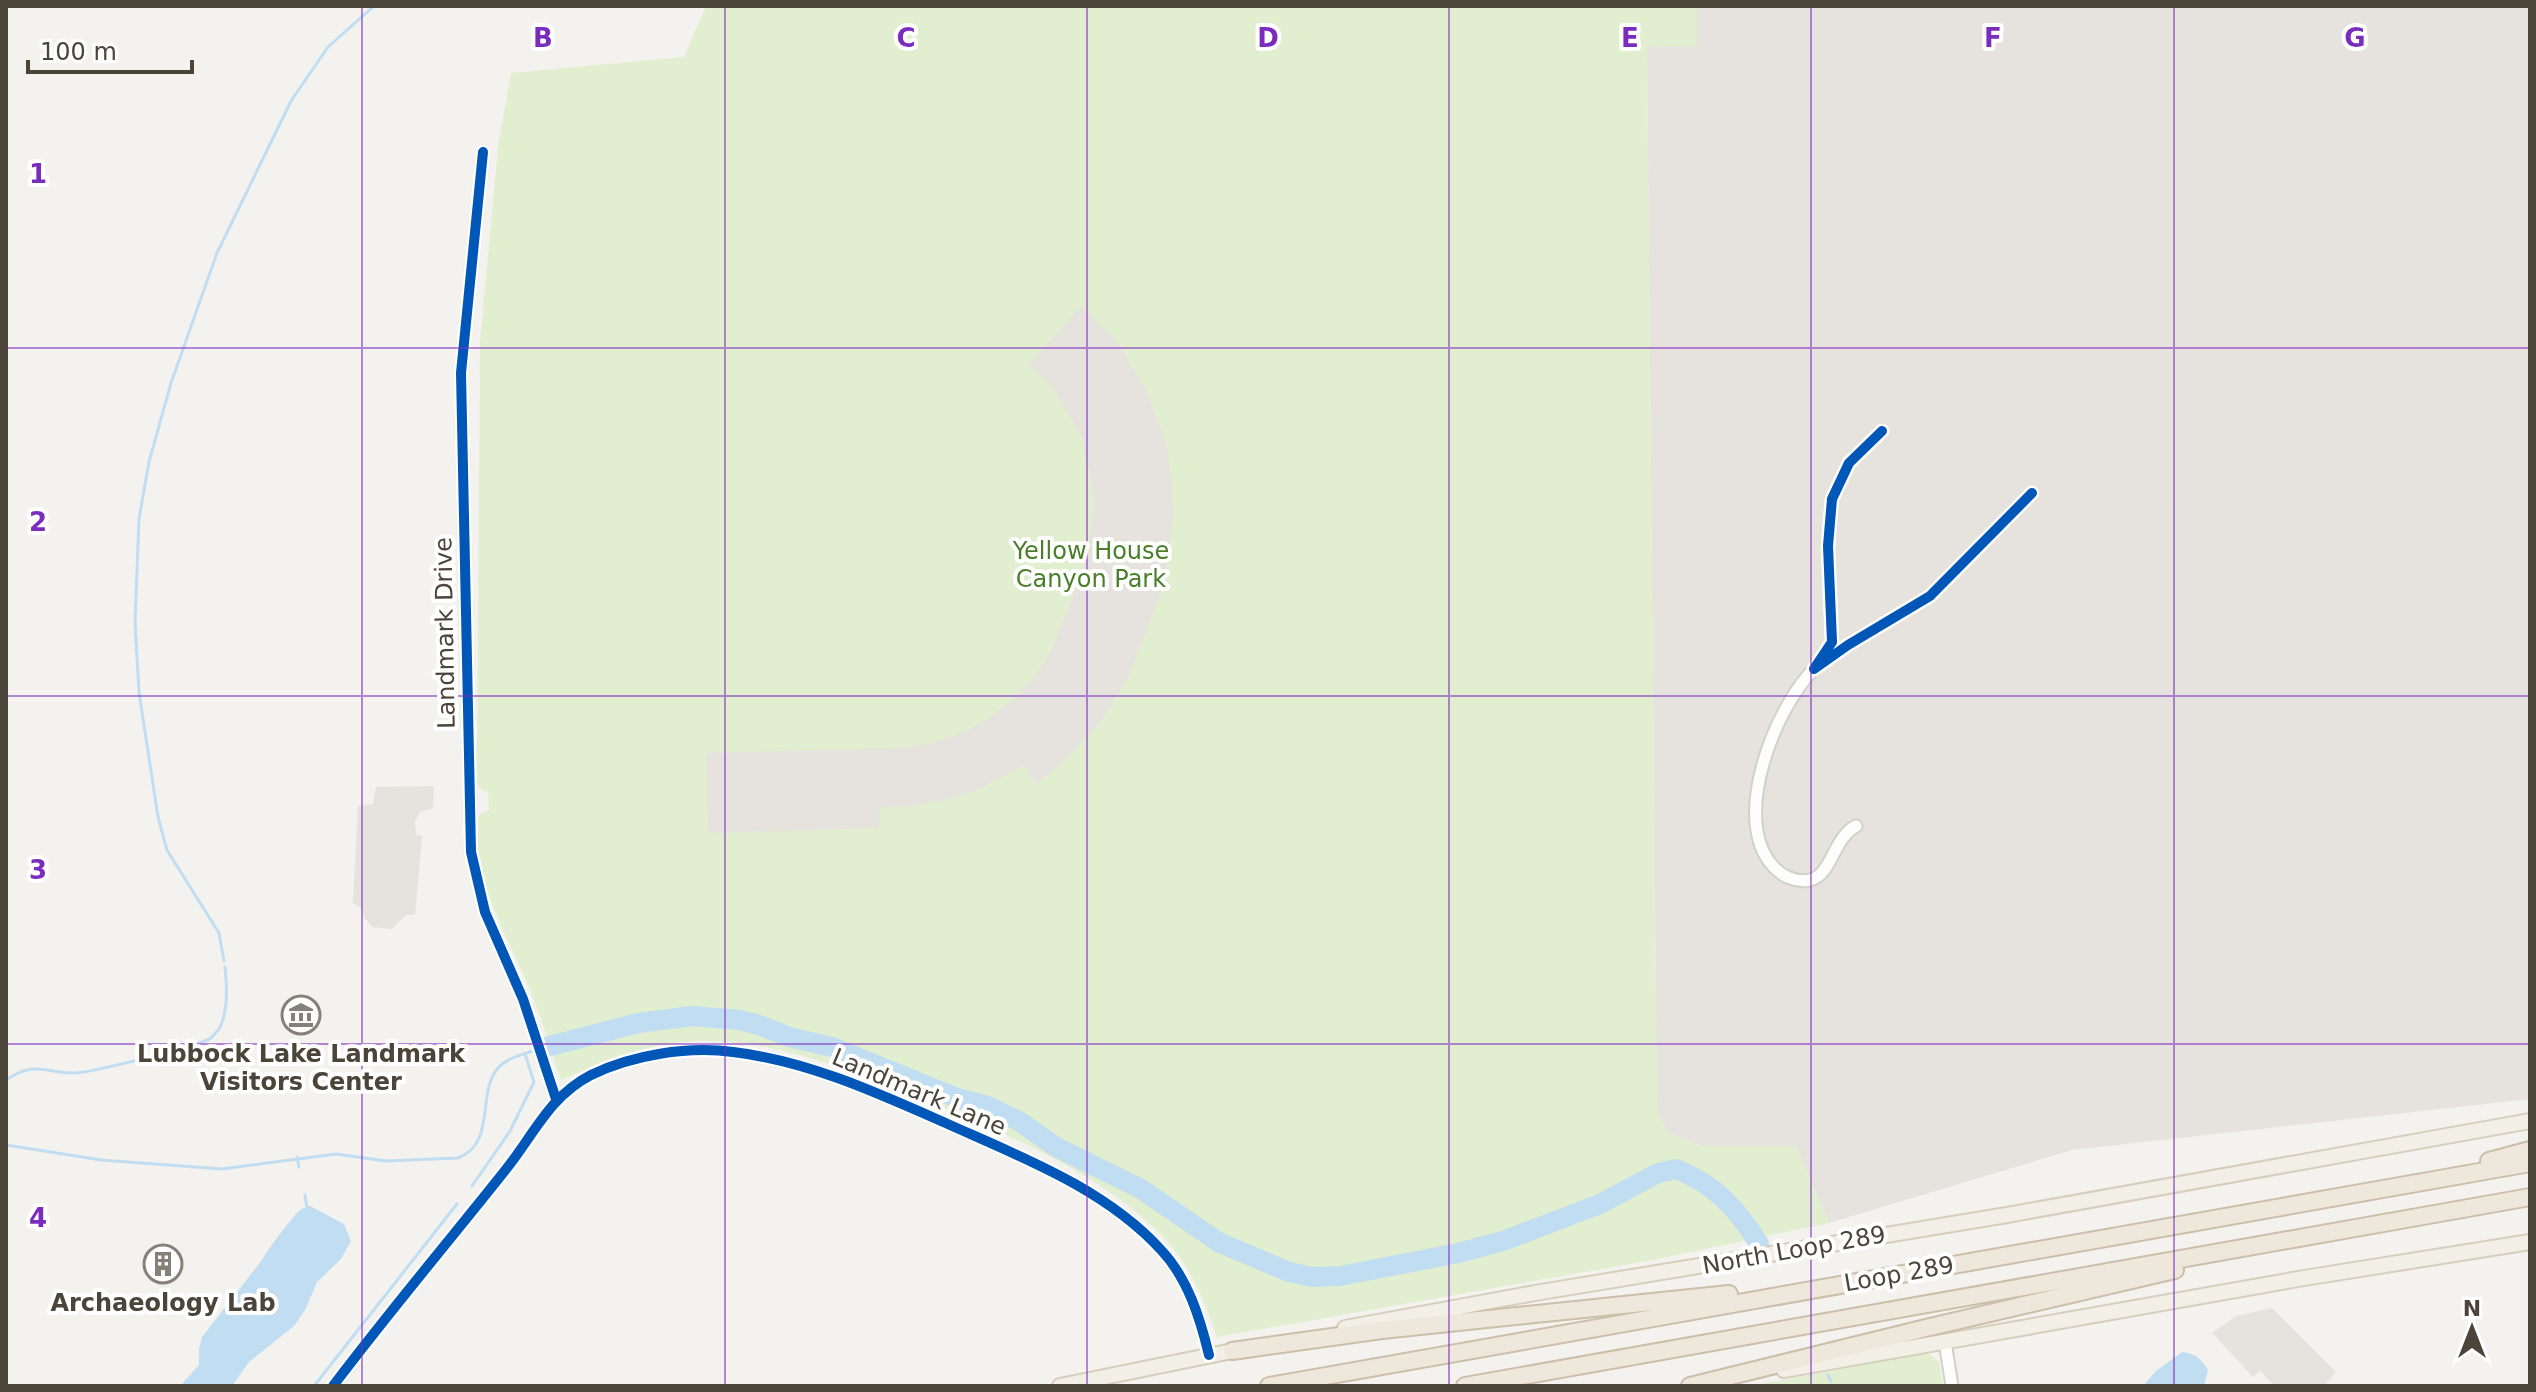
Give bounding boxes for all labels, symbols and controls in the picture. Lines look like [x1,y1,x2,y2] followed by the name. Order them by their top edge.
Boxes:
[533,23,553,53] text: B
[896,23,916,53] text: C
[1257,23,1279,53] text: D
[1621,23,1639,53] text: E
[1984,23,2002,53] text: F
[2344,23,2366,53] text: G
[28,24,192,74] scale bar
[40,38,117,66] text: 100 m
[29,159,47,189] text: 1
[29,507,47,537] text: 2
[429,537,461,729] street label: Landmark Drive
[1012,537,1169,593] park label: Yellow House Canyon Park
[29,855,47,885] text: 3
[280,994,322,1036] museum icon: Lubbock Lake Landmark Visitors Center
[137,1040,466,1096] place label: Lubbock Lake Landmark Visitors Center
[828,1043,1010,1141] street label: Landmark Lane
[29,1203,47,1233] text: 4
[1700,1220,1888,1280] street label: North Loop 289
[142,1243,184,1285] building icon: Archaeology Lab
[1842,1251,1956,1297] street label: Loop 289
[2432,1288,2512,1368] north arrow
[50,1289,276,1317] place label: Archaeology Lab
[2463,1296,2481,1321] text: N

